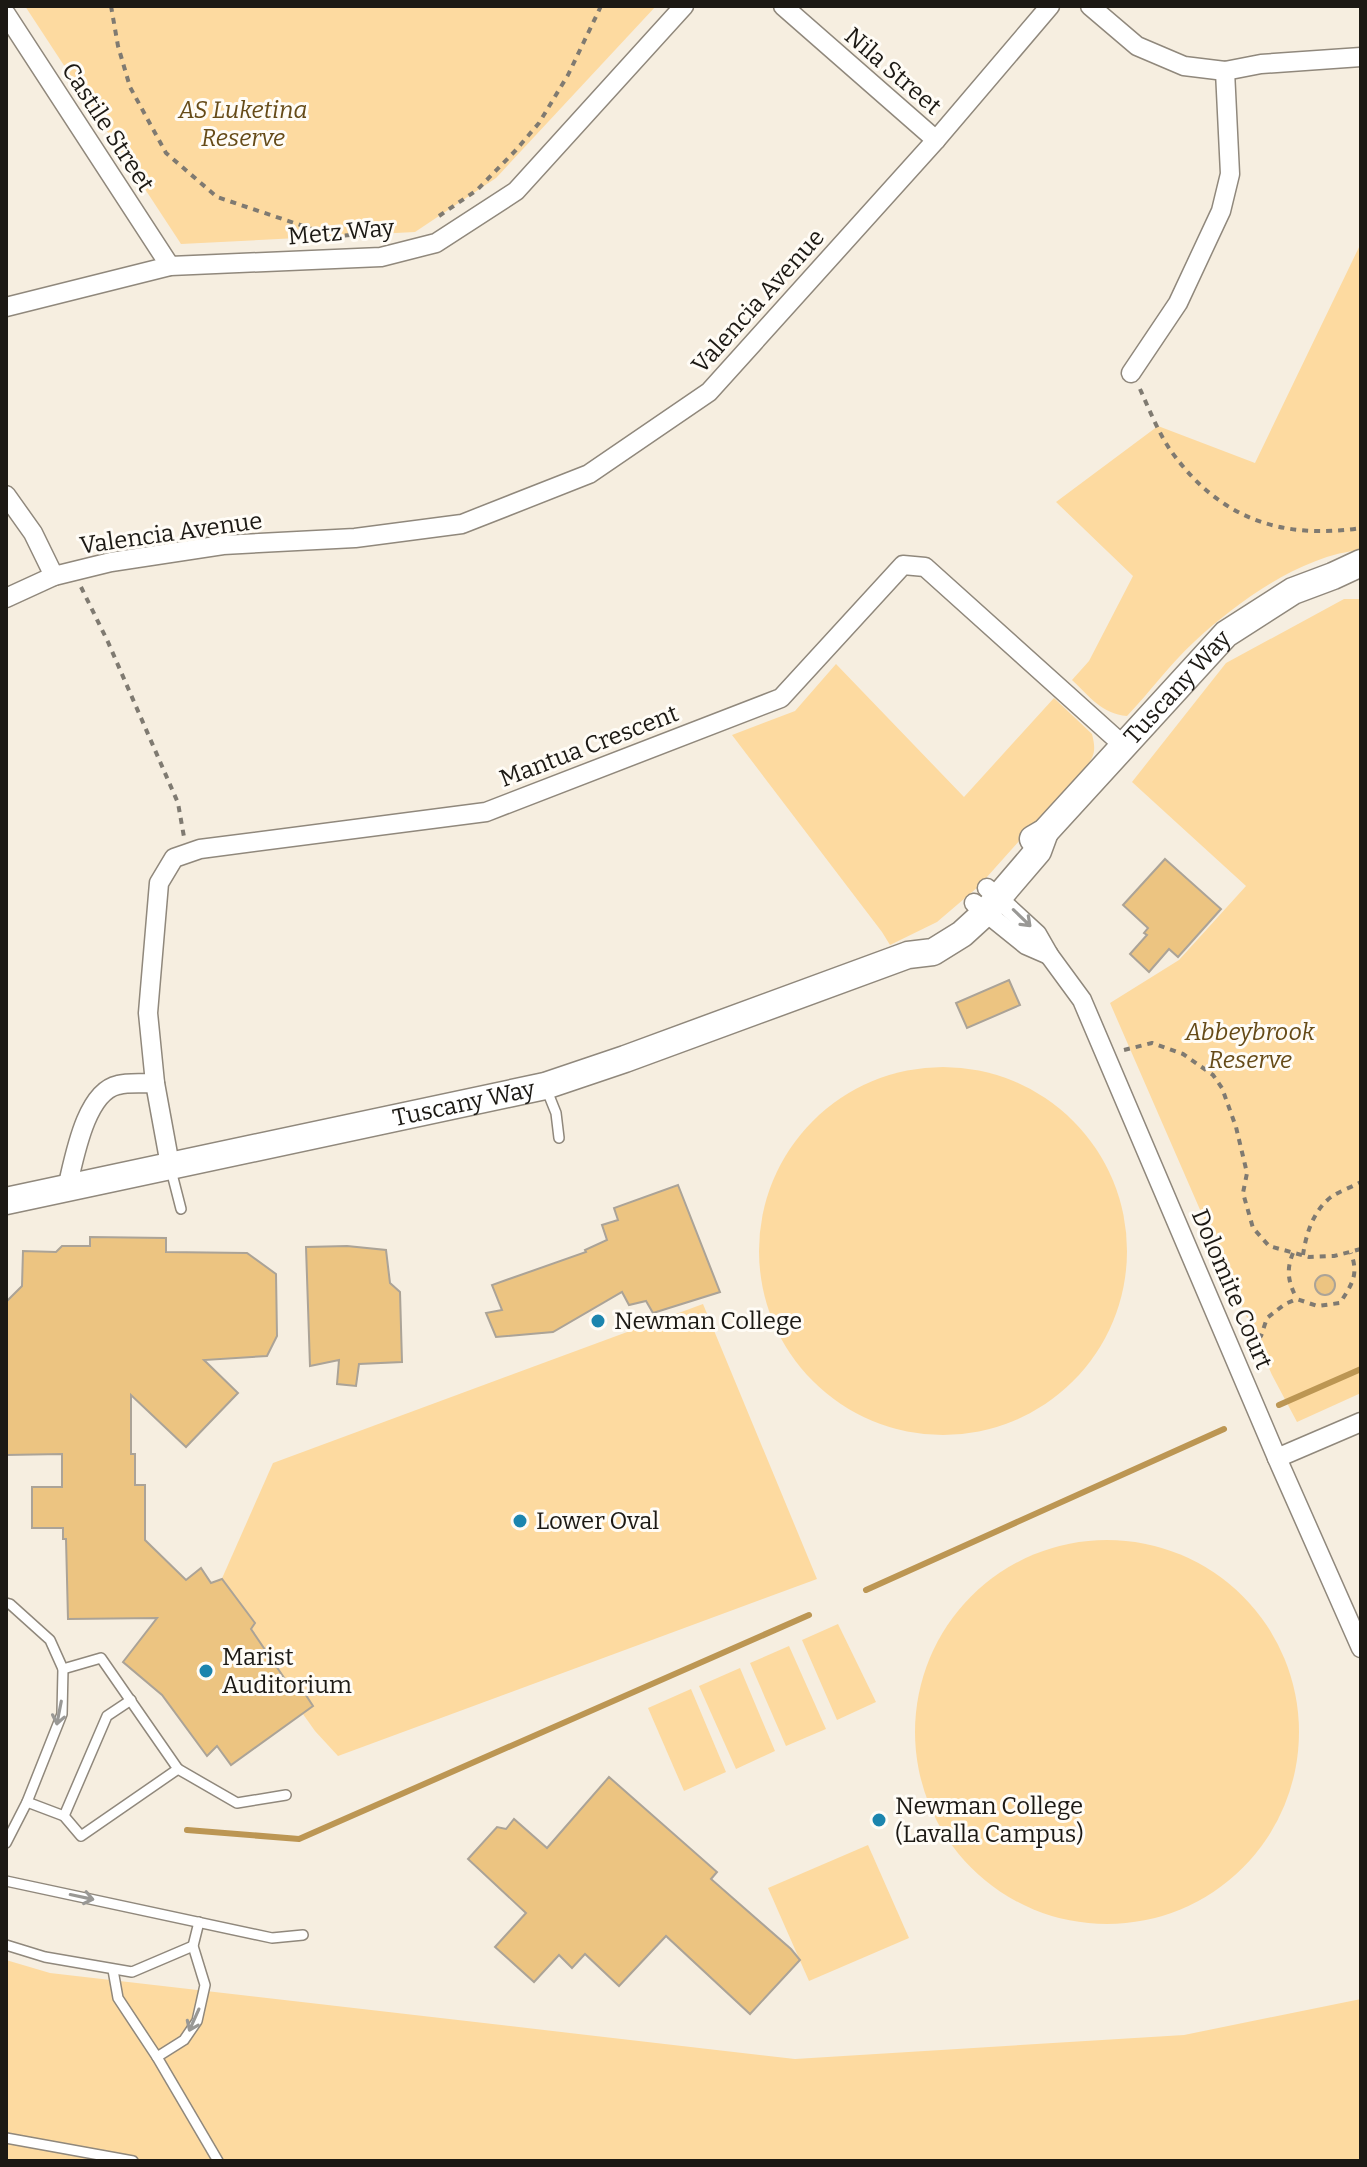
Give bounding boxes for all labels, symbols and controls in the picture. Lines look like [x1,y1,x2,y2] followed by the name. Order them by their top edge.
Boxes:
[839,22,947,121] street label: Nila Street
[56,57,160,197] street label: Castile Street
[177,96,308,152] park label: AS Luketina Reserve
[287,213,396,251] street label: Metz Way
[686,223,830,379] street label: Valencia Avenue
[78,506,264,560] street label: Valencia Avenue
[1118,624,1237,750] street label: Tuscany Way
[496,699,683,793] street label: Mantua Crescent
[1012,909,1032,928] one-way arrow
[1184,1018,1316,1074] park label: Abbeybrook Reserve
[390,1075,538,1132] street label: Tuscany Way
[1186,1205,1278,1373] street label: Dolomite Court
[614,1307,802,1335] place label: Newman College
[589,1312,607,1330] marker: Newman College
[536,1507,659,1535] place label: Lower Oval
[511,1512,529,1530] marker: Lower Oval
[222,1643,352,1699] place label: Marist Auditorium
[197,1662,215,1680] marker: Marist Auditorium
[51,1700,66,1726] one-way arrow
[895,1792,1084,1848] place label: Newman College (Lavalla Campus)
[870,1811,888,1829] marker: Newman College (Lavalla Campus)
[69,1890,95,1905] one-way arrow
[186,2008,201,2032] one-way arrow

